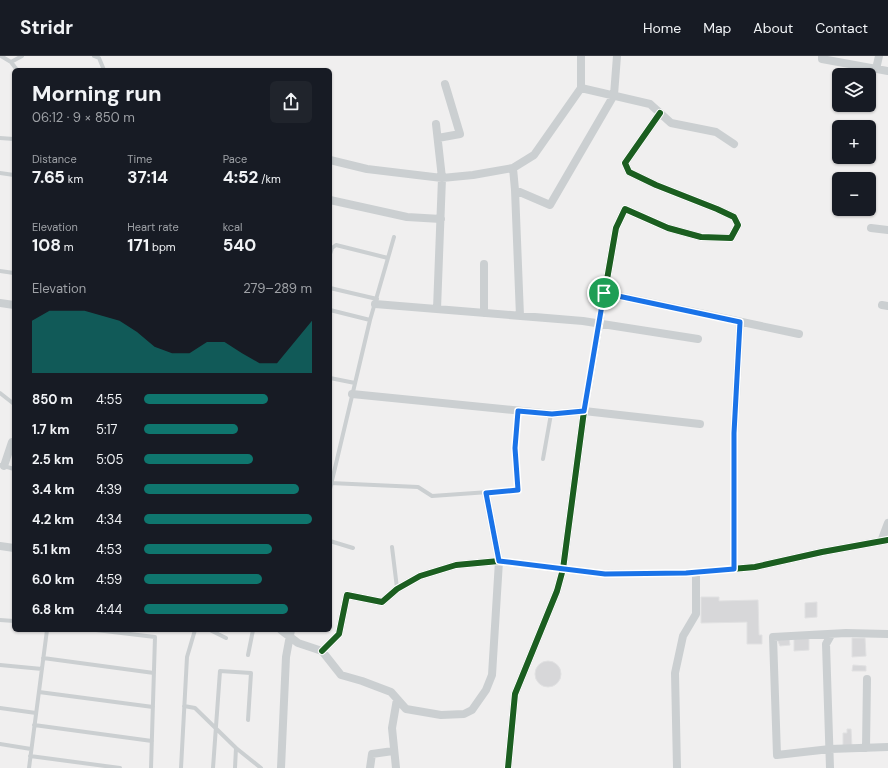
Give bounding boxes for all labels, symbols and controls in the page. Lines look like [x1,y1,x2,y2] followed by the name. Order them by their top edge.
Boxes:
[20,15,73,40] text: Stridr
[643,19,681,37] text: Home
[703,19,731,37] text: Map
[753,19,793,37] text: About
[815,19,868,37] text: Contact
[832,68,876,216] map controls
[832,68,876,112] button: layers
[32,79,162,108] text: Morning run
[270,81,312,123] button: share
[32,109,135,126] text: 06:12 · 9 × 850 m
[832,120,876,164] button: +
[32,152,77,166] text: Distance
[127,152,152,166] text: Time
[223,152,247,166] text: Pace
[32,166,65,188] text: 7.65
[127,166,168,188] text: 37:14
[223,166,258,188] text: 4:52
[65,172,83,186] text: km
[258,172,281,186] text: /km
[832,172,876,216] button: −
[32,220,78,234] text: Elevation
[127,220,179,234] text: Heart rate
[223,220,243,234] text: kcal
[32,234,61,256] text: 108
[127,234,149,256] text: 171
[223,234,256,256] text: 540
[61,240,74,254] text: m
[149,240,176,254] text: bpm
[587,276,621,310] pin
[32,280,86,297] text: Elevation
[243,280,312,297] text: 279–289 m
[593,282,615,304] icon: arrive
[32,391,73,408] text: 850 m
[96,391,122,408] text: 4:55
[32,421,69,438] text: 1.7 km
[96,421,118,438] text: 5:17
[32,451,74,468] text: 2.5 km
[96,451,123,468] text: 5:05
[32,481,74,498] text: 3.4 km
[96,481,122,498] text: 4:39
[32,511,74,528] text: 4.2 km
[96,511,122,528] text: 4:34
[32,541,70,558] text: 5.1 km
[96,541,122,558] text: 4:53
[32,571,75,588] text: 6.0 km
[96,571,122,588] text: 4:59
[32,601,74,618] text: 6.8 km
[96,601,122,618] text: 4:44

